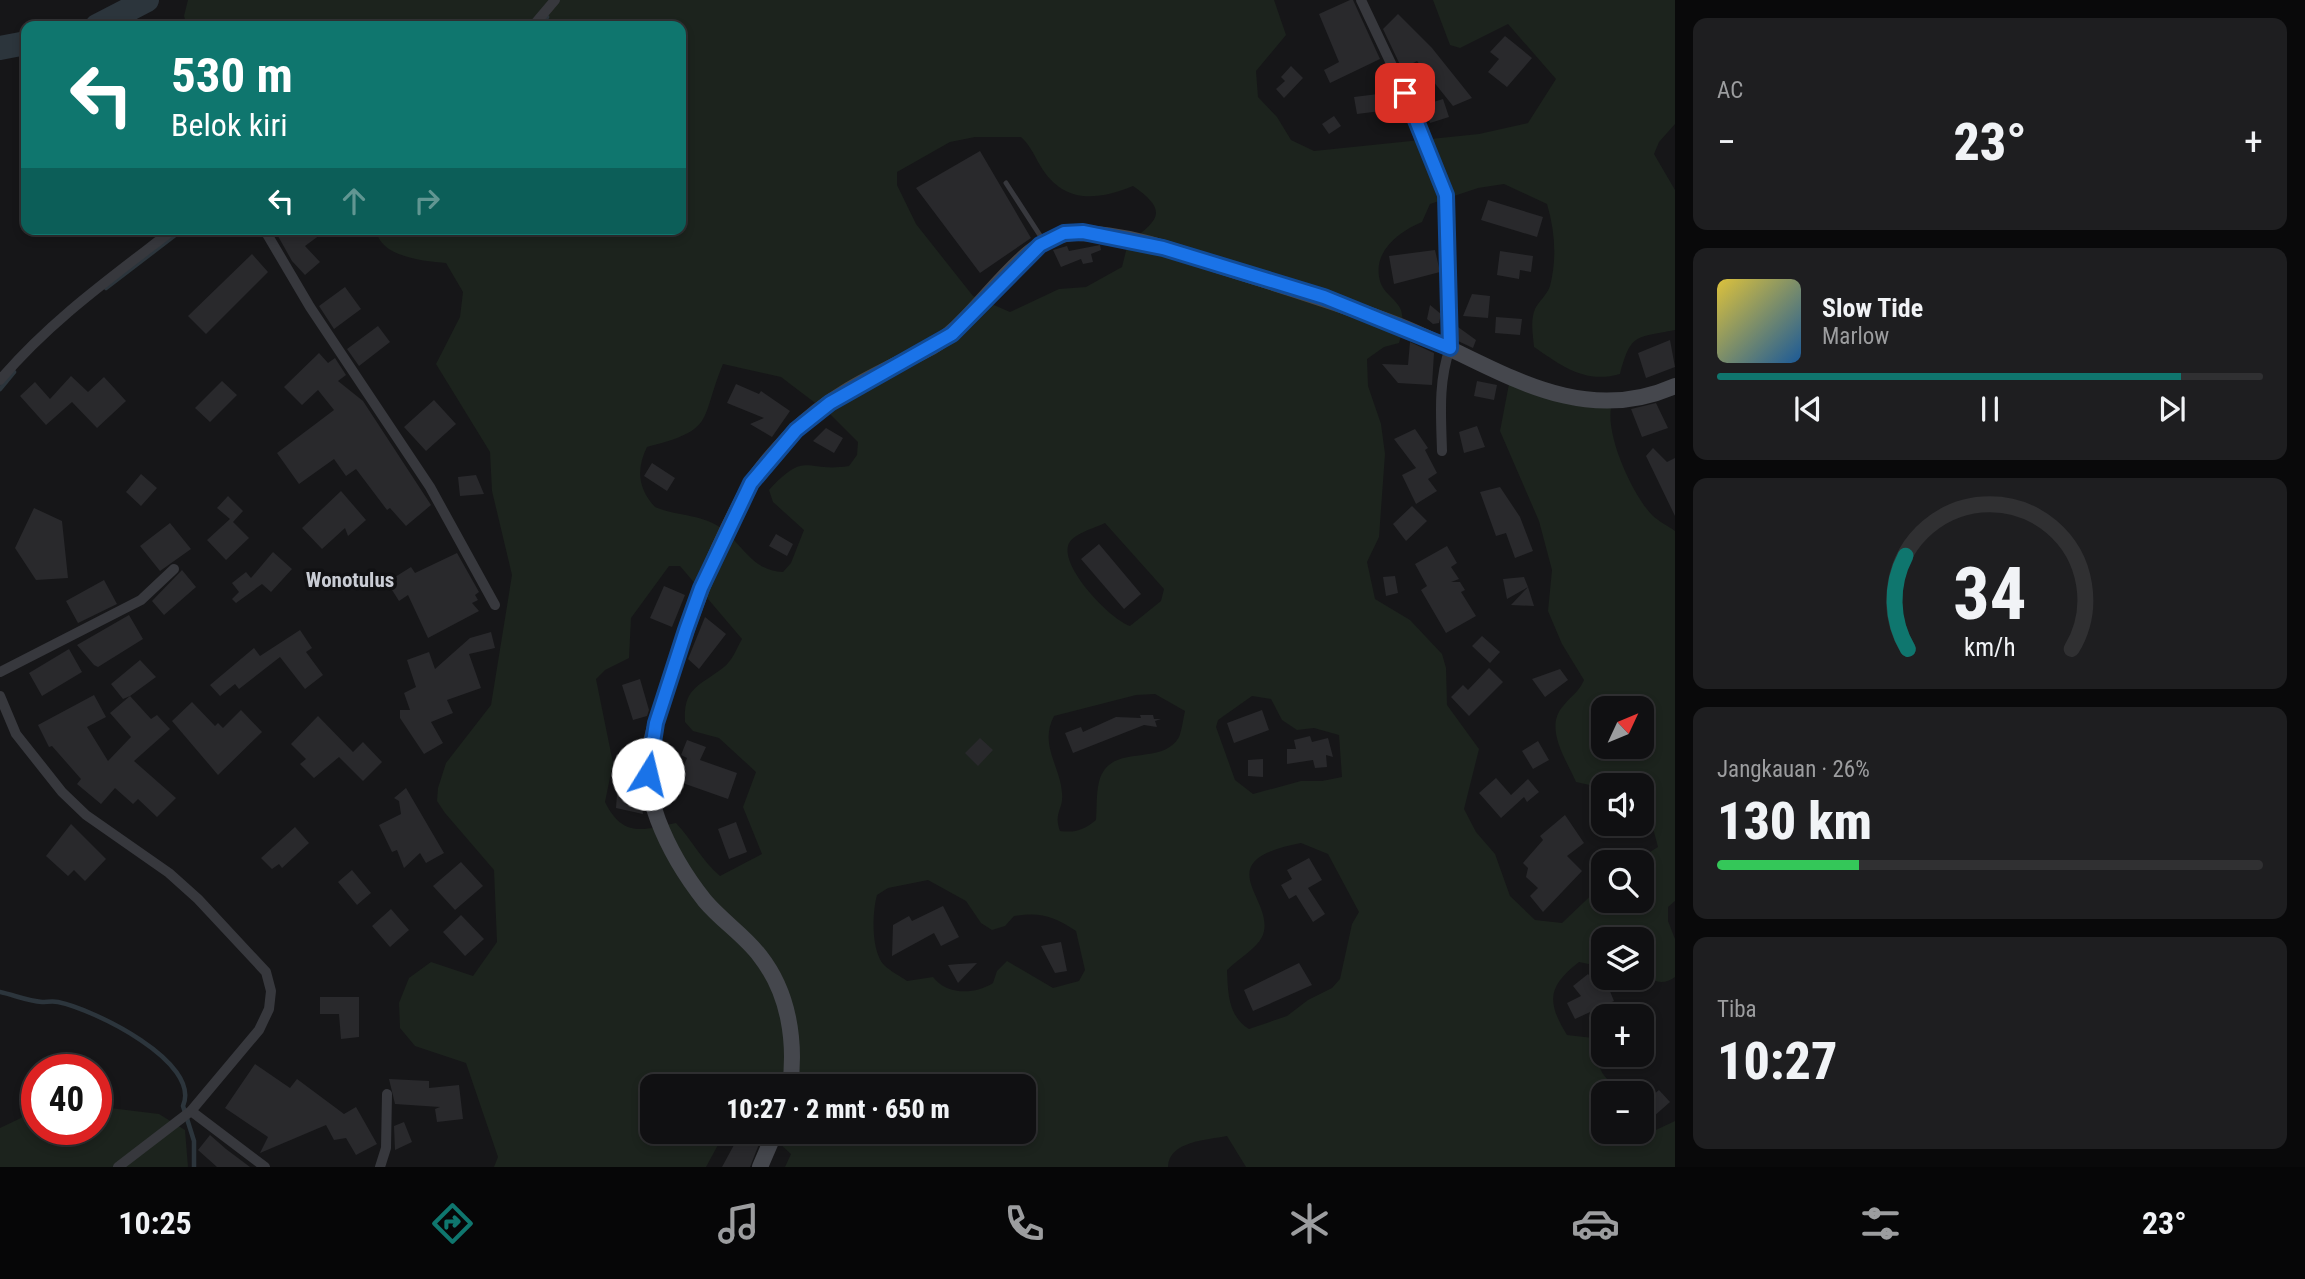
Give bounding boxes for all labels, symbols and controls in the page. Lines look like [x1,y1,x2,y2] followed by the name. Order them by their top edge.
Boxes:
[171,47,293,104] text: 530 m
[56,49,147,140] icon: left
[1375,63,1435,123] pin
[1386,74,1424,112] icon: arrive
[1717,77,1743,104] text: AC
[171,106,288,144] text: Belok kiri
[1953,112,2027,173] text: 23°
[1717,120,1736,164] text: −
[2244,120,2263,164] text: +
[262,182,300,220] icon: left
[335,182,373,220] icon: ahead
[408,182,446,220] icon: right
[1822,293,1923,323] text: Slow Tide
[1822,323,1889,350] text: Marlow
[1789,390,1827,428] icon: previous
[1971,390,2009,428] icon: pause
[2153,390,2191,428] icon: next
[1953,552,2027,638] text: 34
[306,568,394,592] district label: Wonotulus
[1964,633,2016,662] text: km/h
[1591,696,1654,760] north arrow
[1591,696,1654,1144] map controls
[611,737,685,811] position arrow
[1717,756,1870,783] text: Jangkauan · 26%
[1591,773,1654,836] button: sound
[1717,791,1872,852] text: 130 km
[1591,850,1654,913] button: search
[1591,927,1654,990] button: layers
[1717,996,1757,1023] text: Tiba
[1591,1004,1654,1067] button: +
[1717,1031,1837,1092] text: 10:27
[21,1054,112,1145] speed limit sign: 40
[1591,1081,1654,1144] button: −
[726,1094,950,1124] text: 10:27 · 2 mnt · 650 m
[428,1199,477,1248] icon: directions
[714,1199,763,1248] icon: music
[1000,1199,1049,1248] icon: phone
[1285,1199,1334,1248] icon: climate
[1571,1199,1620,1248] icon: car
[1856,1199,1905,1248] icon: filters
[118,1204,192,1242] text: 10:25
[2142,1204,2187,1242] text: 23°

